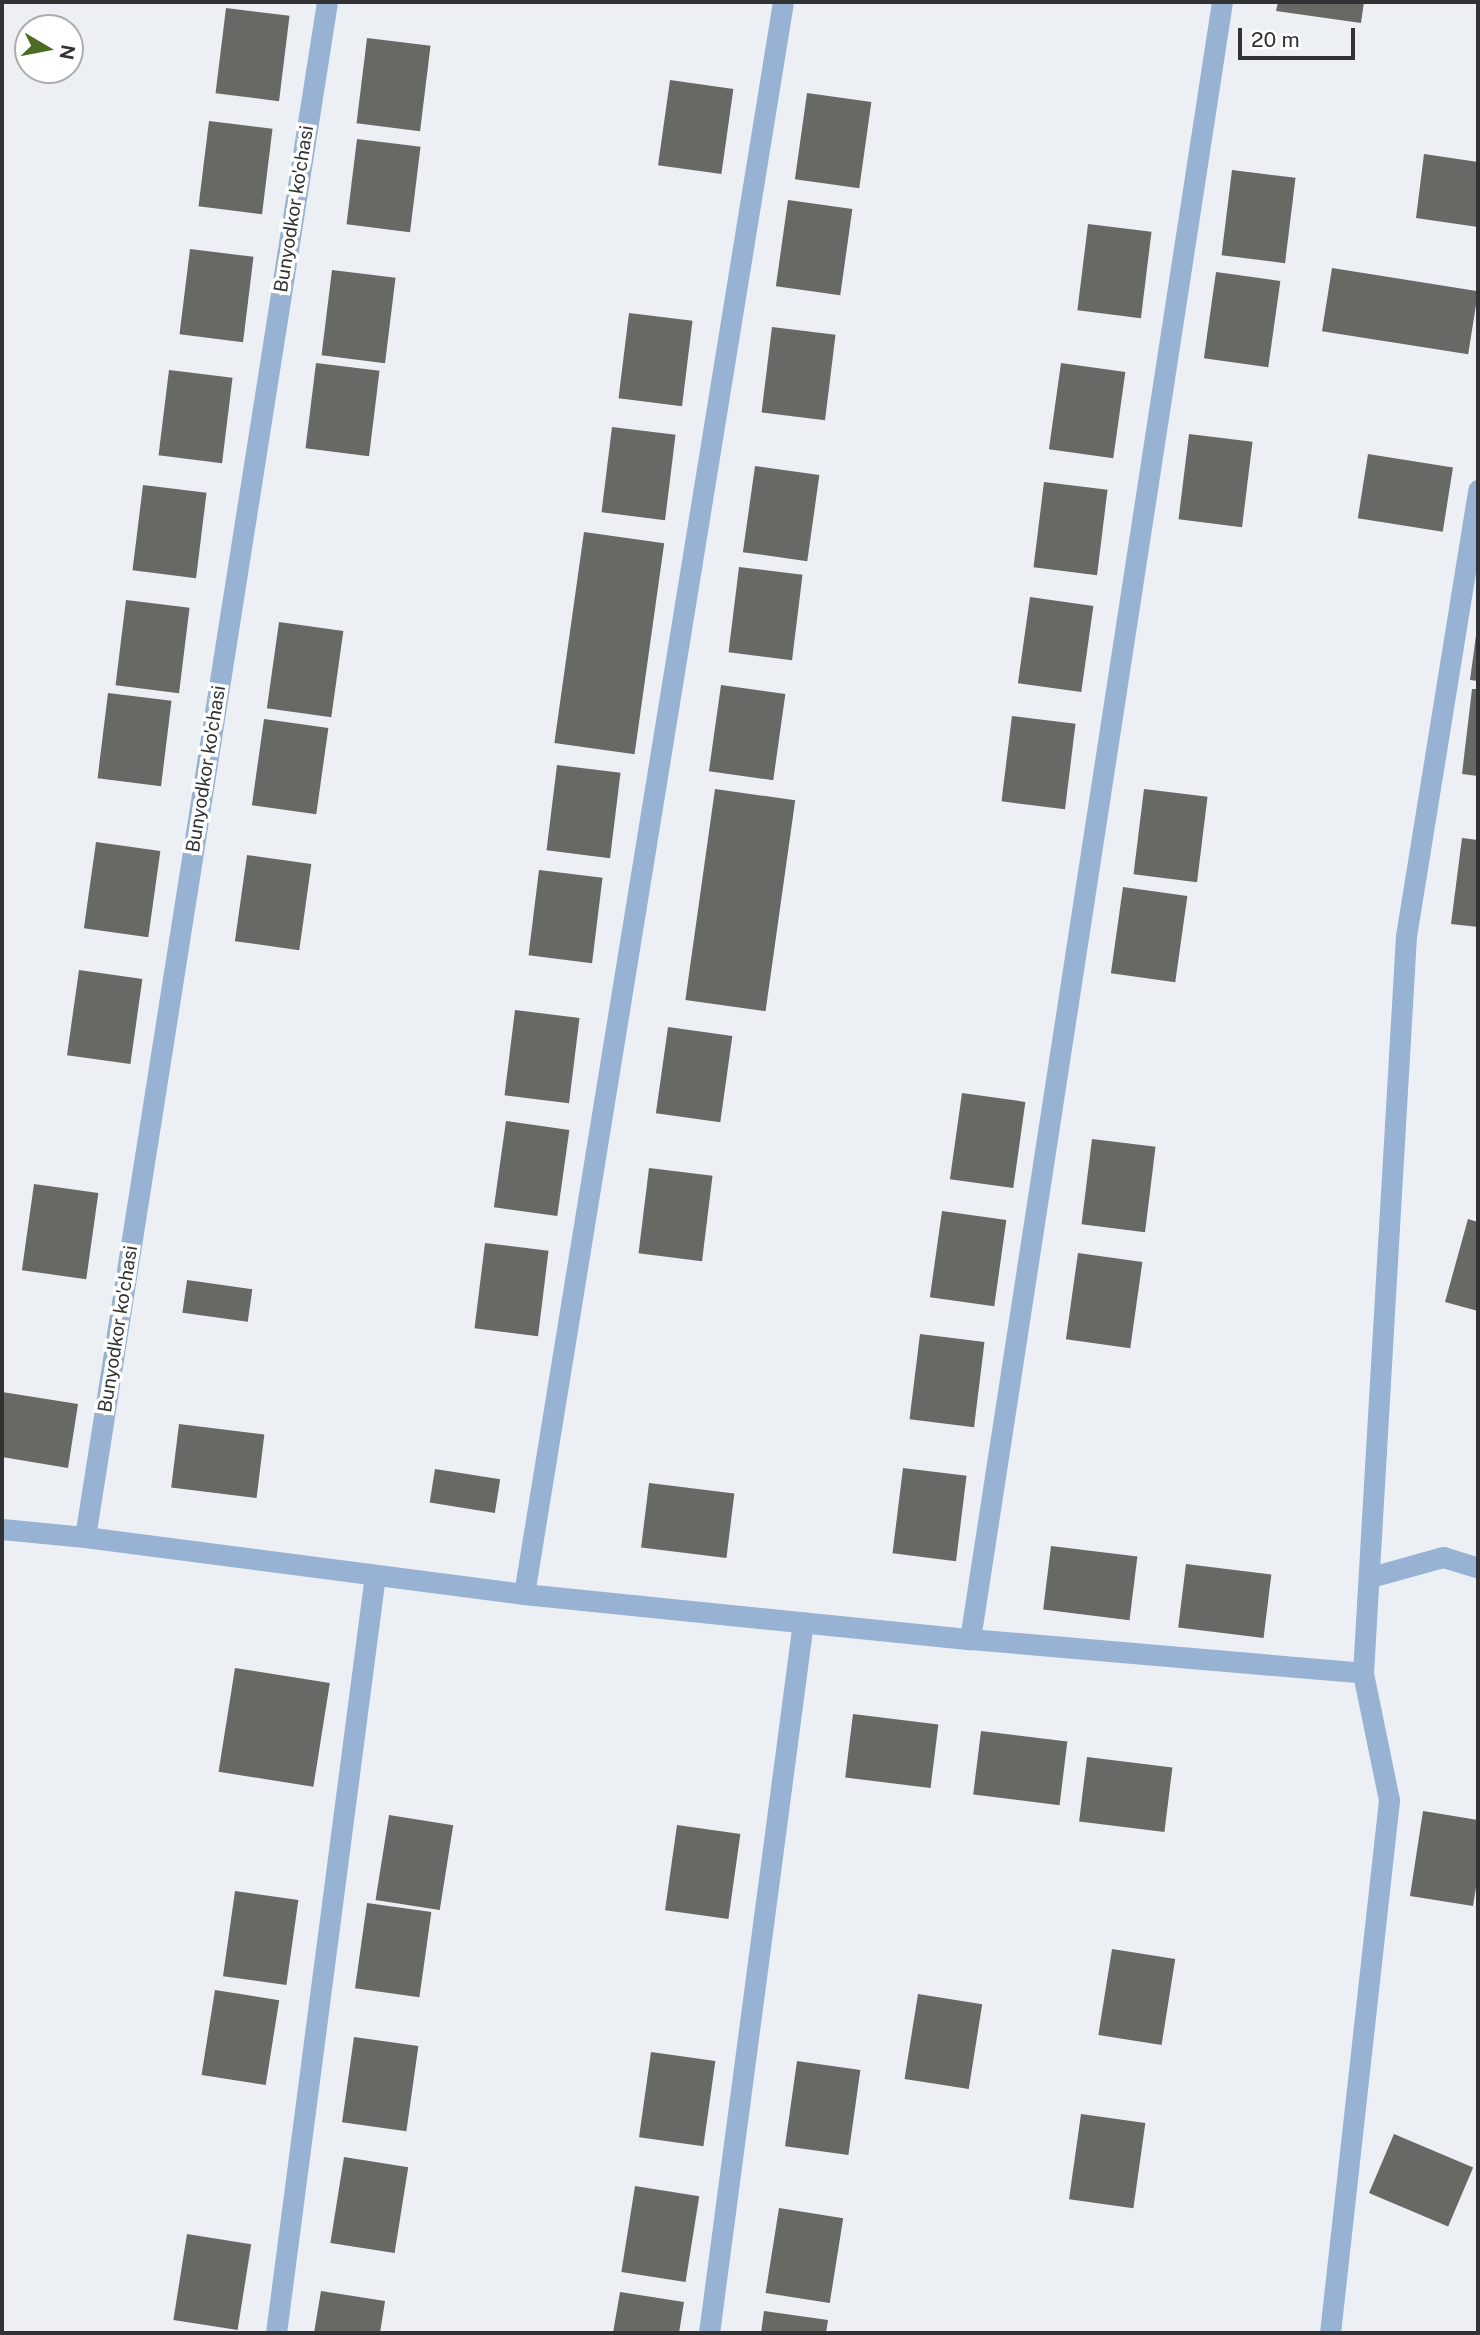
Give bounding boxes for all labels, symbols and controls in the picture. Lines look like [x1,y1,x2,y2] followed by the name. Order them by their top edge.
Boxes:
[14,14,84,84] north arrow
[1242,14,1359,58] scale bar
[1251,27,1300,52] text: 20 m
[56,43,80,62] text: N
[270,124,318,294] street label: Bunyodkor ko'chasi
[182,684,230,854] street label: Bunyodkor ko'chasi
[94,1244,142,1414] street label: Bunyodkor ko'chasi

